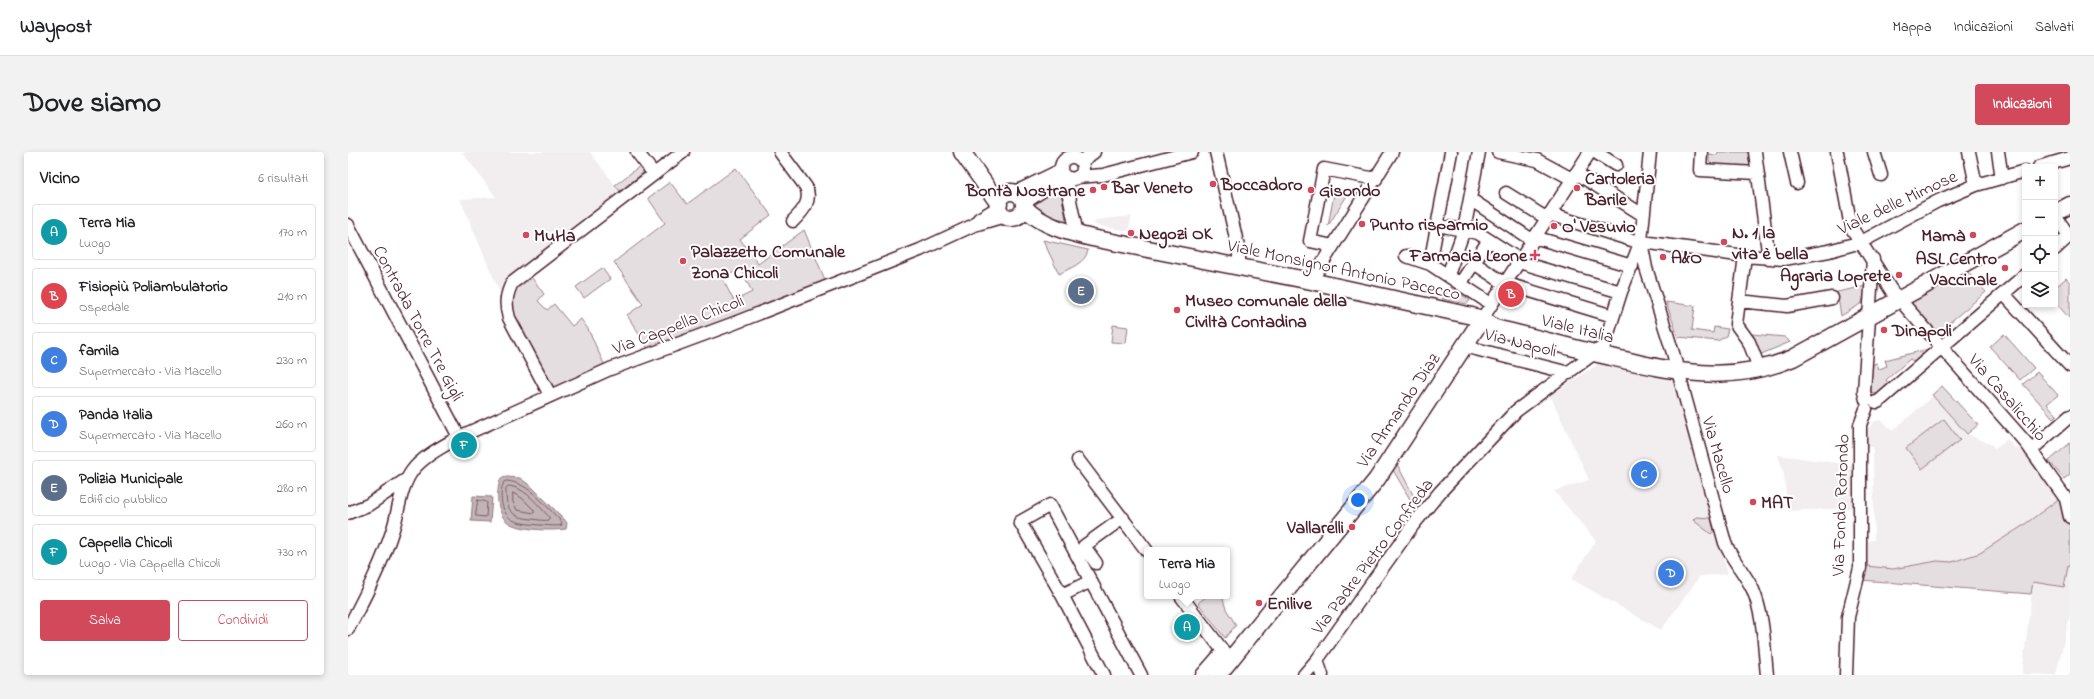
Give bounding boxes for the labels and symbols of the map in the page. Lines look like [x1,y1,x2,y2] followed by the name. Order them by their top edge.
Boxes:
[1833,164,1963,243] street label: Viale delle Mimose
[1584,167,1655,214] place label: Cartoleria Barile
[1220,173,1303,199] place label: Boccadoro
[1111,176,1193,202] place label: Bar Veneto
[965,179,1086,205] place label: Bontà Nostrane
[1208,179,1218,189] marker: Boccadoro
[1319,179,1380,205] place label: Gisondo
[1099,182,1109,192] marker: Bar Veneto
[1572,183,1582,193] marker: Cartoleria Barile
[1088,185,1098,195] marker: Bontà Nostrane
[1306,185,1316,195] marker: Gisondo
[1370,213,1488,239] place label: Punto risparmio
[1562,215,1636,241] place label: O' Vesuvio
[1357,219,1367,229] marker: Punto risparmio
[1549,221,1559,231] marker: O' Vesuvio
[1731,221,1809,268] place label: N. 1 la vita è bella
[1139,222,1214,249] place label: Negozi OK
[534,224,576,250] place label: MuHa
[1921,224,1966,250] place label: Mamà
[1126,228,1136,238] marker: Negozi OK
[521,230,531,240] marker: MuHa
[1968,230,1978,240] marker: Mamà
[1223,233,1463,309] street label: Viale Monsignor Antonio Pacecco
[1719,237,1729,247] marker: N. 1 la vita è bella
[691,240,846,287] place label: Palazzetto Comunale Zona Chicoli
[364,241,469,407] street label: Contrada Torre Tre Gigli
[1409,244,1528,270] place label: Farmacia Leone
[1671,246,1702,272] place label: A&O
[1915,247,1998,294] place label: ASL Centro Vaccinale
[1530,250,1540,260] marker: Farmacia Leone
[1658,252,1668,262] marker: A&O
[678,256,688,266] marker: Palazzetto Comunale Zona Chicoli
[2000,263,2010,273] marker: ASL Centro Vaccinale
[1780,264,1892,291] place label: Agraria Loprete
[1894,270,1904,280] marker: Agraria Loprete
[1068,276,1094,306] pin: E
[1498,279,1524,309] pin: B
[608,289,748,363] street label: Via Cappella Chicoli
[1185,289,1347,336] place label: Museo comunale della Civiltà Contadina
[1172,305,1182,315] marker: Museo comunale della Civiltà Contadina
[1538,308,1617,351] street label: Viale Italia
[1891,319,1952,345] place label: Dinapoli
[1481,322,1559,365] street label: Via Napoli
[1879,325,1889,335] marker: Dinapoli
[1351,348,1448,475] street label: Via Armando Diaz
[1960,348,2052,448] street label: Via Casalicchio
[1693,413,1740,497] street label: Via Macello
[451,430,477,460] pin: F
[1826,434,1857,578] street label: Via Fondo Rotondo
[1631,459,1657,489] pin: C
[1306,474,1441,642] street label: Via Padre Pietro Confreda
[1348,490,1368,510] your location
[1761,491,1794,517] place label: MAT
[1748,497,1758,507] marker: MAT
[1286,516,1344,542] place label: Vallarelli
[1347,522,1357,532] marker: Vallarelli
[1658,558,1684,588] pin: D
[1267,592,1313,618] place label: Enilive
[1254,598,1264,608] marker: Enilive
[1174,612,1200,642] pin: A

